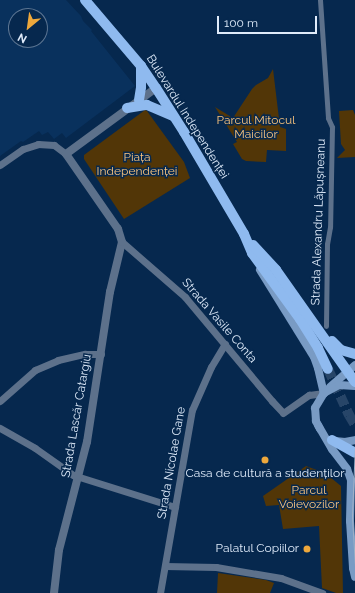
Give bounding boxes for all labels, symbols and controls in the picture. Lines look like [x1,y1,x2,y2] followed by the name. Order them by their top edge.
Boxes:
[8,8,48,48] north arrow
[219,8,319,34] scale bar
[224,16,258,30] text: 100 m
[16,30,29,46] text: N
[143,52,231,182] street label: Bulevardul Independenței
[216,114,296,142] park label: Parcul Mitocul Maicilor
[309,138,329,306] street label: Strada Alexandru Lăpușneanu
[97,151,177,179] park label: Piața Independenței
[178,276,260,366] street label: Strada Vasile Conta
[59,353,95,479] street label: Strada Lascăr Catargiu
[155,406,189,520] street label: Strada Nicolae Gane
[260,455,270,465] marker: Casa de cultură a studenților
[186,467,344,481] place label: Casa de cultură a studenților
[279,484,339,512] park label: Parcul Voievozilor
[215,542,299,556] place label: Palatul Copiilor
[302,544,312,554] marker: Palatul Copiilor

